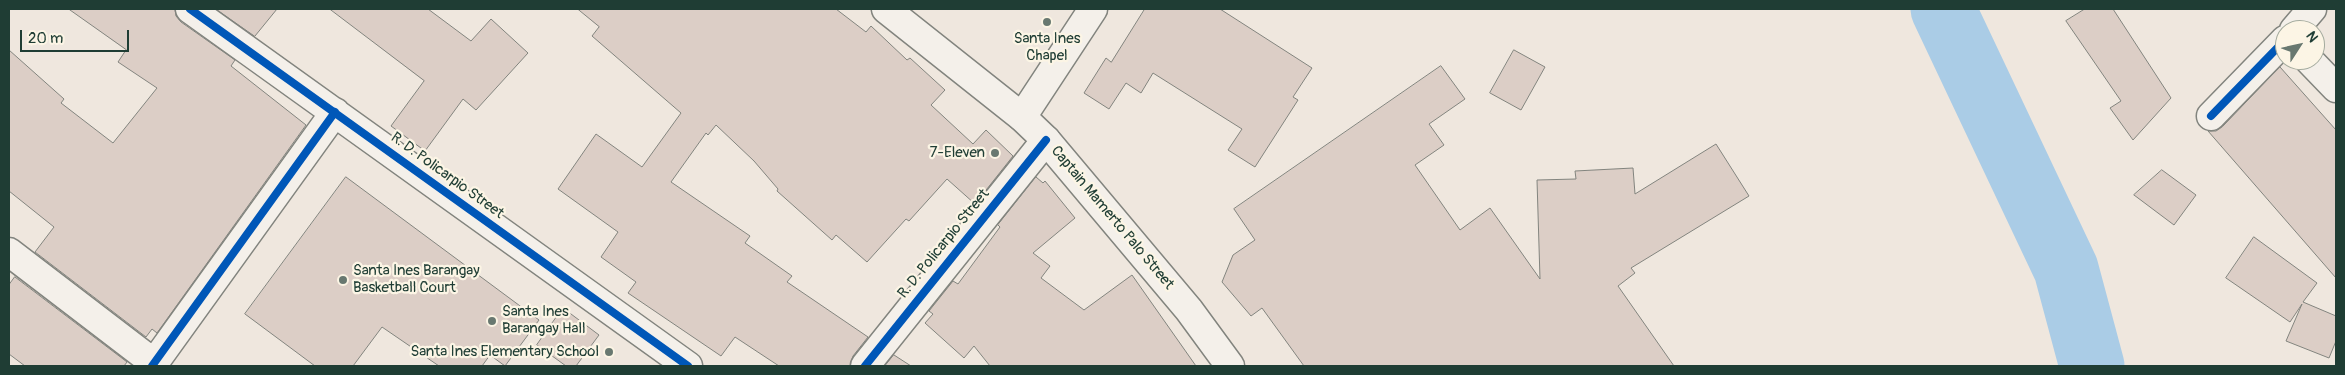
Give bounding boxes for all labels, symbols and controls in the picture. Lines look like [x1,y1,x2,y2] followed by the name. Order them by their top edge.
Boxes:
[1041,16,1053,28] marker: Santa Ines Chapel
[22,20,131,52] scale bar
[2275,20,2325,70] north arrow
[2302,28,2322,45] text: N
[28,29,63,48] text: 20 m
[1014,30,1080,65] place label: Santa Ines Chapel
[387,129,507,223] street label: R. D. Policarpio Street
[1047,143,1177,293] street label: Captain Mamerto Palo Street
[930,144,985,162] place label: 7-Eleven
[989,147,1001,159] marker: 7-Eleven
[894,186,994,302] street label: R. D. Policarpio Street
[353,262,480,297] place label: Santa Ines Barangay Basketball Court
[337,274,349,286] marker: Santa Ines Barangay Basketball Court
[502,303,586,338] place label: Santa Ines Barangay Hall
[486,315,498,327] marker: Santa Ines Barangay Hall
[411,343,599,361] place label: Santa Ines Elementary School
[603,346,615,358] marker: Santa Ines Elementary School

